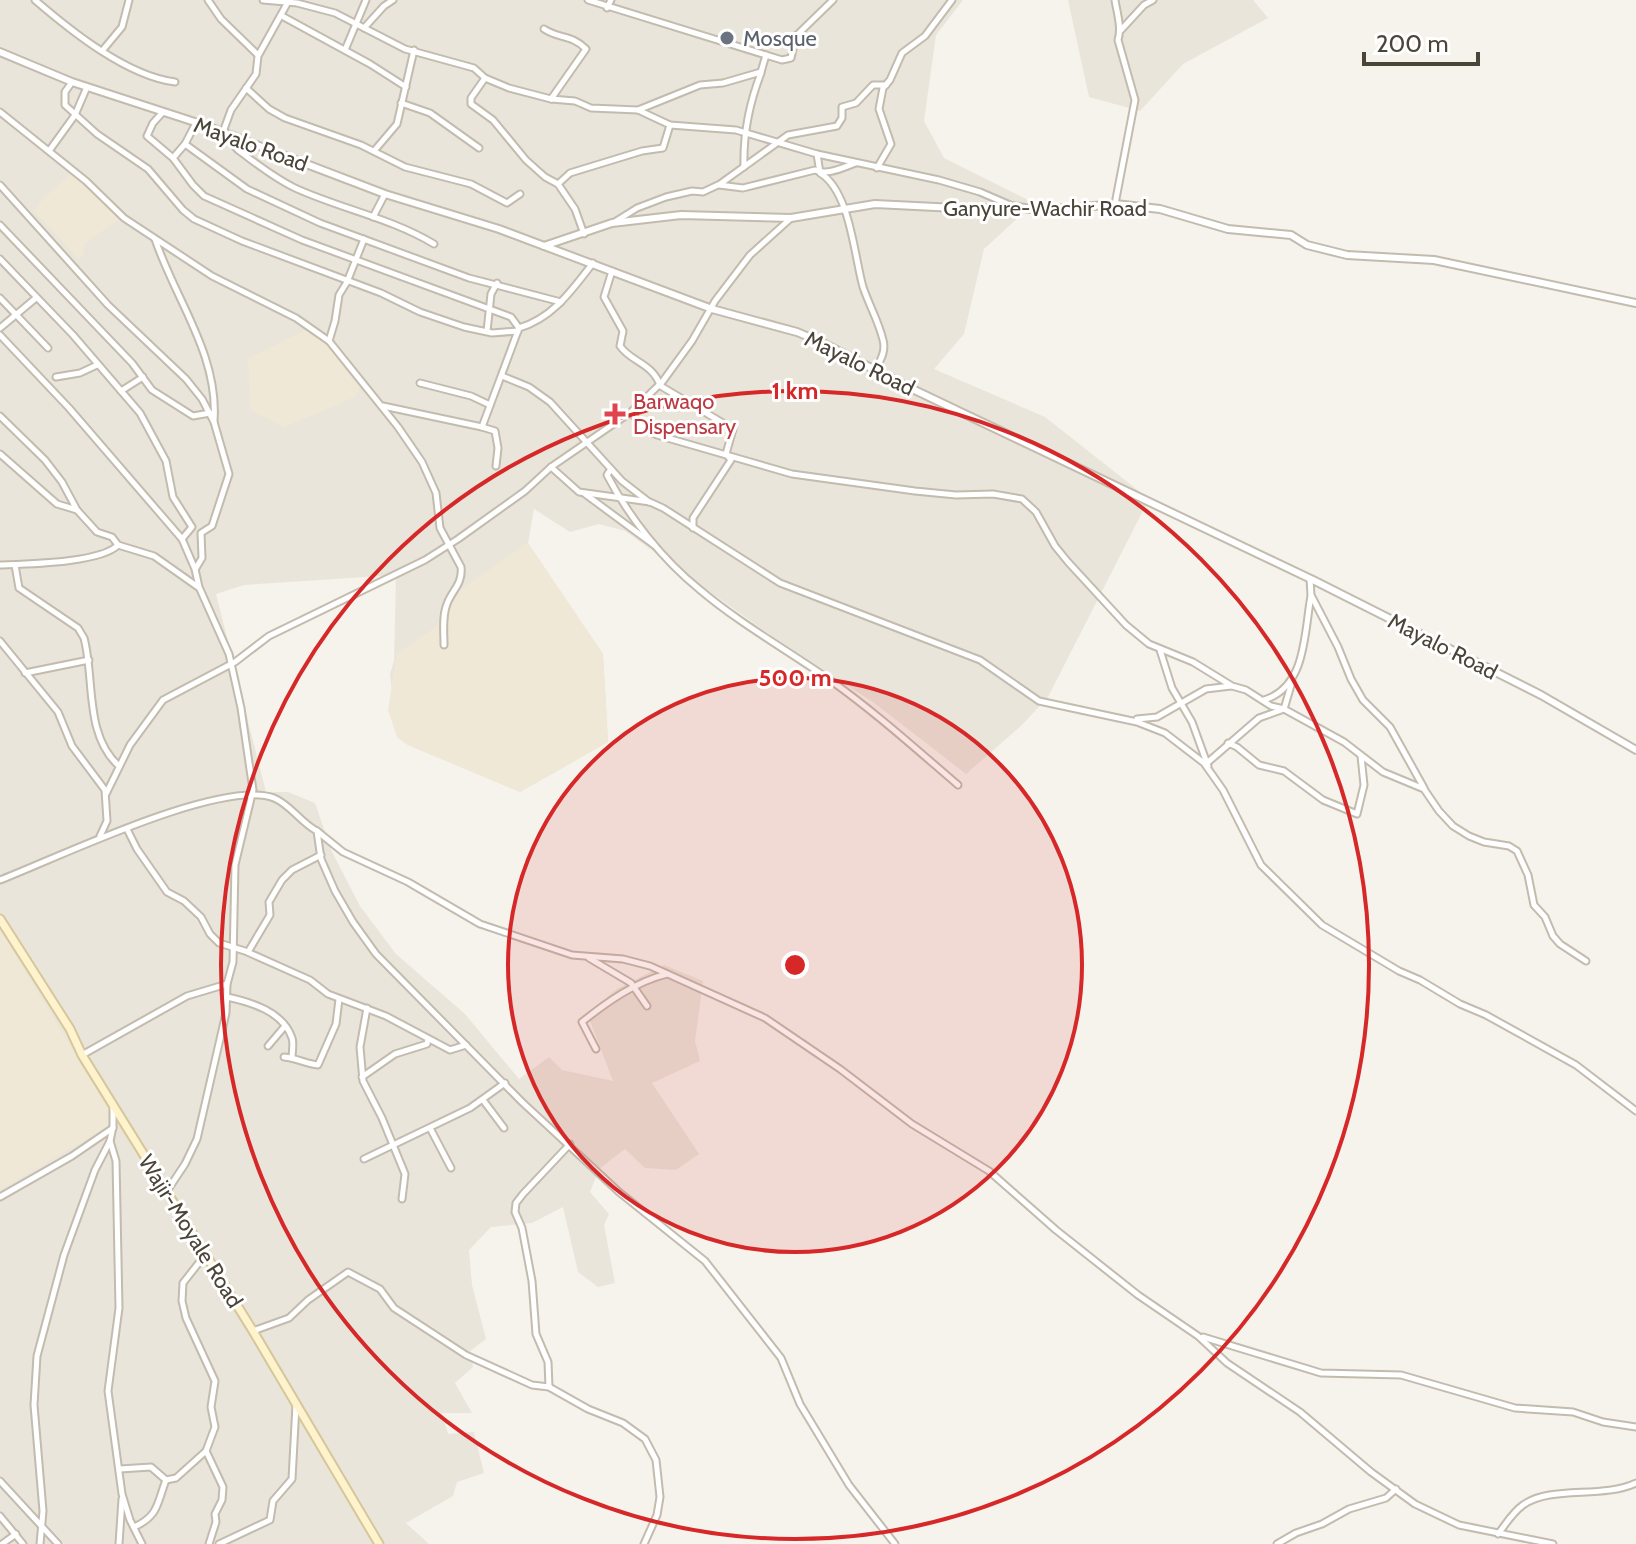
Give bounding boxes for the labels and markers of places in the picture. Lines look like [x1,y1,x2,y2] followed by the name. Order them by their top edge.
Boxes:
[743,25,817,52] place label: Mosque
[718,29,736,47] marker: Mosque
[633,388,736,440] place label: Barwaqo Dispensary
[604,403,626,425] marker: Barwaqo Dispensary
[781,951,809,979] centre of rings

